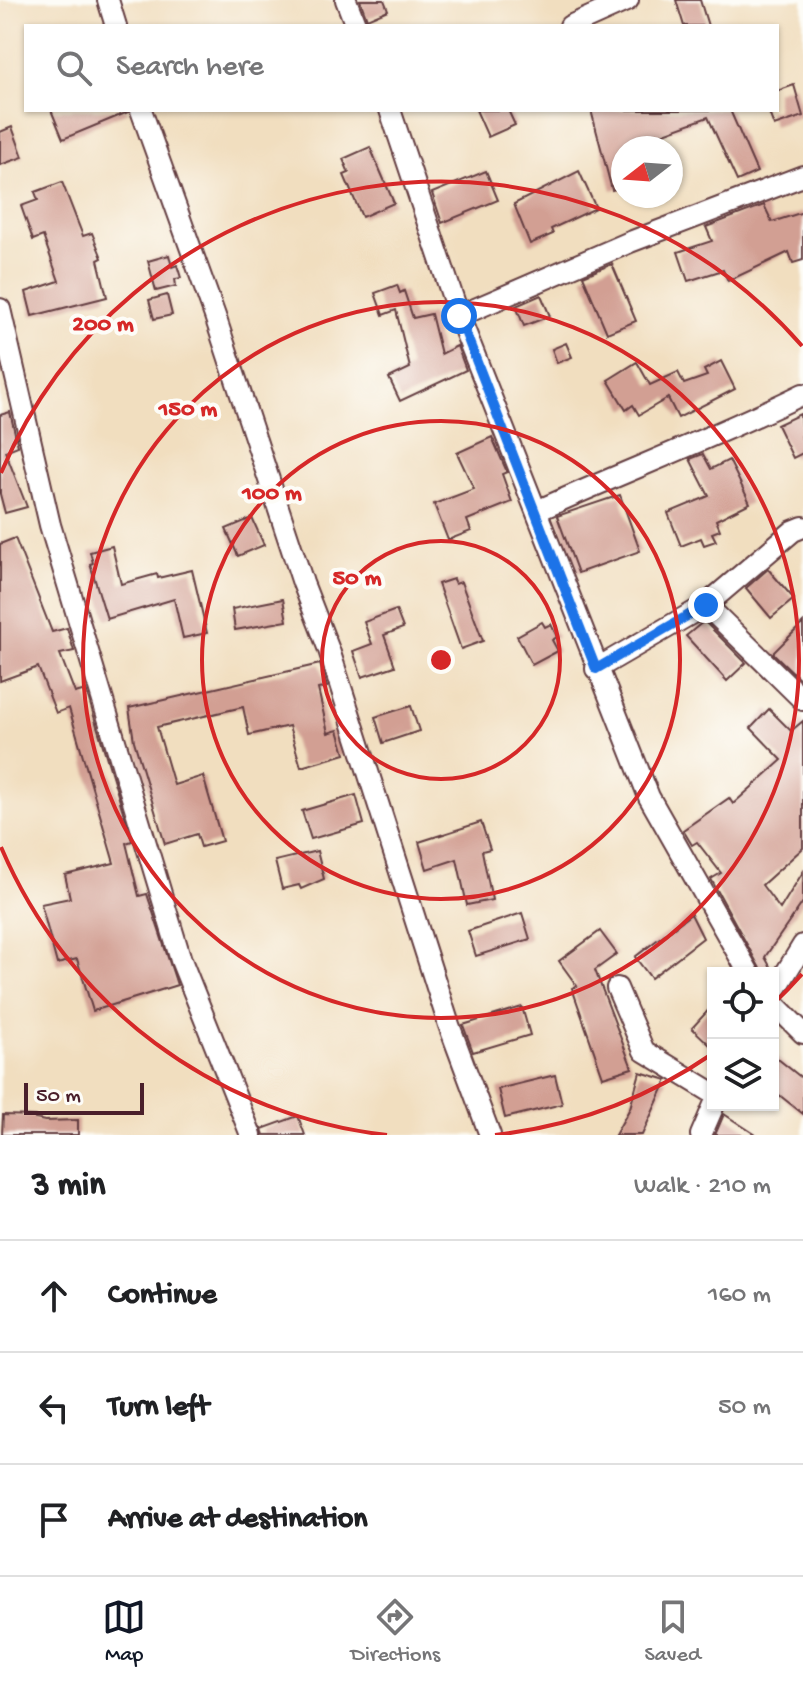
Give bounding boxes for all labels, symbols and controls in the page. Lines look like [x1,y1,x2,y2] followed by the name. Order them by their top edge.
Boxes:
[24,24,779,112] search box
[52,46,96,90] icon: search
[116,51,264,86] text: Search here
[611,136,683,208] north arrow
[441,298,477,334] route start
[72,311,134,340] text: 200 m
[158,396,217,425] text: 150 m
[241,480,302,509] text: 100 m
[333,565,381,594] text: 50 m
[688,587,724,623] route end
[427,646,455,674] centre of rings
[707,967,779,1111] map controls
[707,967,779,1039] button: locate
[707,1039,779,1111] button: layers
[24,1079,144,1115] scale bar
[36,1084,81,1110] text: 50 m
[32,1167,105,1207] text: 3 min
[634,1172,771,1203] text: Walk · 210 m
[32,1274,76,1318] icon: ahead
[108,1279,217,1314] text: Continue
[708,1281,771,1312] text: 160 m
[32,1386,76,1430] icon: left
[108,1391,209,1426] text: Turn left
[718,1393,771,1424] text: 50 m
[32,1498,76,1542] icon: arrive
[108,1503,368,1538] text: Arrive at destination
[102,1595,146,1669] tab: Map
[351,1595,440,1669] tab: Directions
[644,1595,701,1669] tab: Saved

